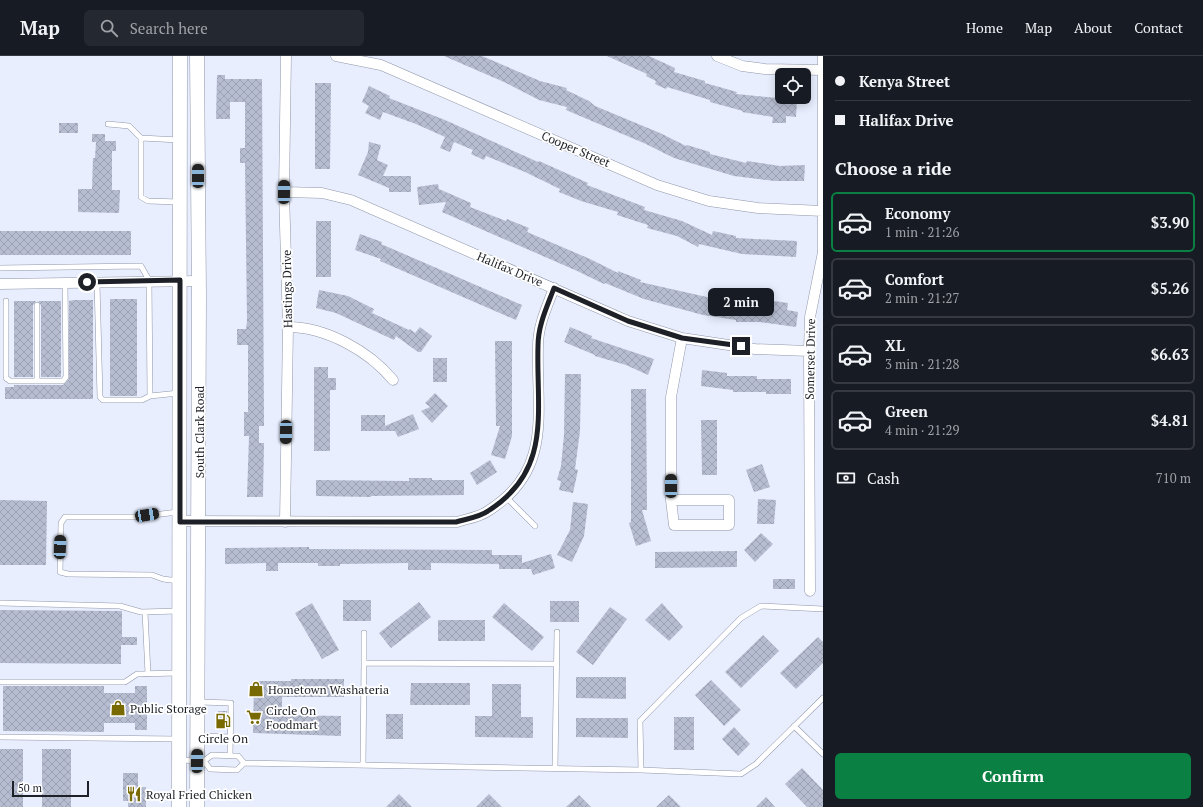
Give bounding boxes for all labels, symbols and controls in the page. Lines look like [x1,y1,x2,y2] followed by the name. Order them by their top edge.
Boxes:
[84,10,364,46] search box
[20,15,60,40] text: Map
[98,17,120,39] icon: search
[130,18,208,38] text: Search here
[966,18,1003,37] text: Home
[1025,18,1052,37] text: Map
[1074,18,1112,37] text: About
[1134,18,1183,37] text: Contact
[775,68,811,104] map controls
[775,68,811,104] button: locate
[859,71,950,91] text: Kenya Street
[859,110,954,130] text: Halifax Drive
[539,128,613,170] street label: Cooper Street
[835,156,951,180] text: Choose a ride
[192,164,204,188] car
[278,180,290,204] car
[885,203,950,223] text: Economy
[837,204,873,240] icon: car
[1151,212,1189,232] text: $3.90
[885,223,959,241] text: 1 min · 21:26
[475,248,545,290] street label: Halifax Drive
[279,250,295,328] street label: Hastings Drive
[885,269,944,289] text: Comfort
[837,270,873,306] icon: car
[78,273,96,291] route start
[1151,278,1189,298] text: $5.26
[708,288,774,316] callout: 2 min
[885,289,959,307] text: 2 min · 21:27
[723,293,759,311] text: 2 min
[802,318,818,400] street label: Somerset Drive
[885,335,905,355] text: XL
[837,336,873,372] icon: car
[732,337,750,355] route end
[1151,344,1189,364] text: $6.63
[885,355,959,373] text: 3 min · 21:28
[192,386,207,478] street label: South Clark Road
[885,401,928,421] text: Green
[837,402,873,438] icon: car
[1151,410,1189,430] text: $4.81
[280,420,292,444] car
[885,421,959,439] text: 4 min · 21:29
[835,467,857,489] icon: cash
[867,468,900,488] text: Cash
[1156,469,1191,487] text: 710 m
[665,474,677,498] car
[134,507,160,523] car
[54,535,66,559] car
[247,680,265,698] shop icon: Hometown Washateria
[268,682,389,697] place label: Hometown Washateria
[109,699,127,717] shop icon: Public Storage
[130,701,207,716] place label: Public Storage
[266,703,318,732] place label: Circle On Foodmart
[245,708,263,726] supermarket icon: Circle On Foodmart
[214,712,232,730] fuel station icon: Circle On
[198,731,248,746] place label: Circle On
[191,749,203,773] car
[835,753,1191,799] button: Confirm
[12,779,89,798] scale bar
[18,781,42,795] text: 50 m
[125,785,143,803] restaurant icon: Royal Fried Chicken
[146,787,252,802] place label: Royal Fried Chicken

